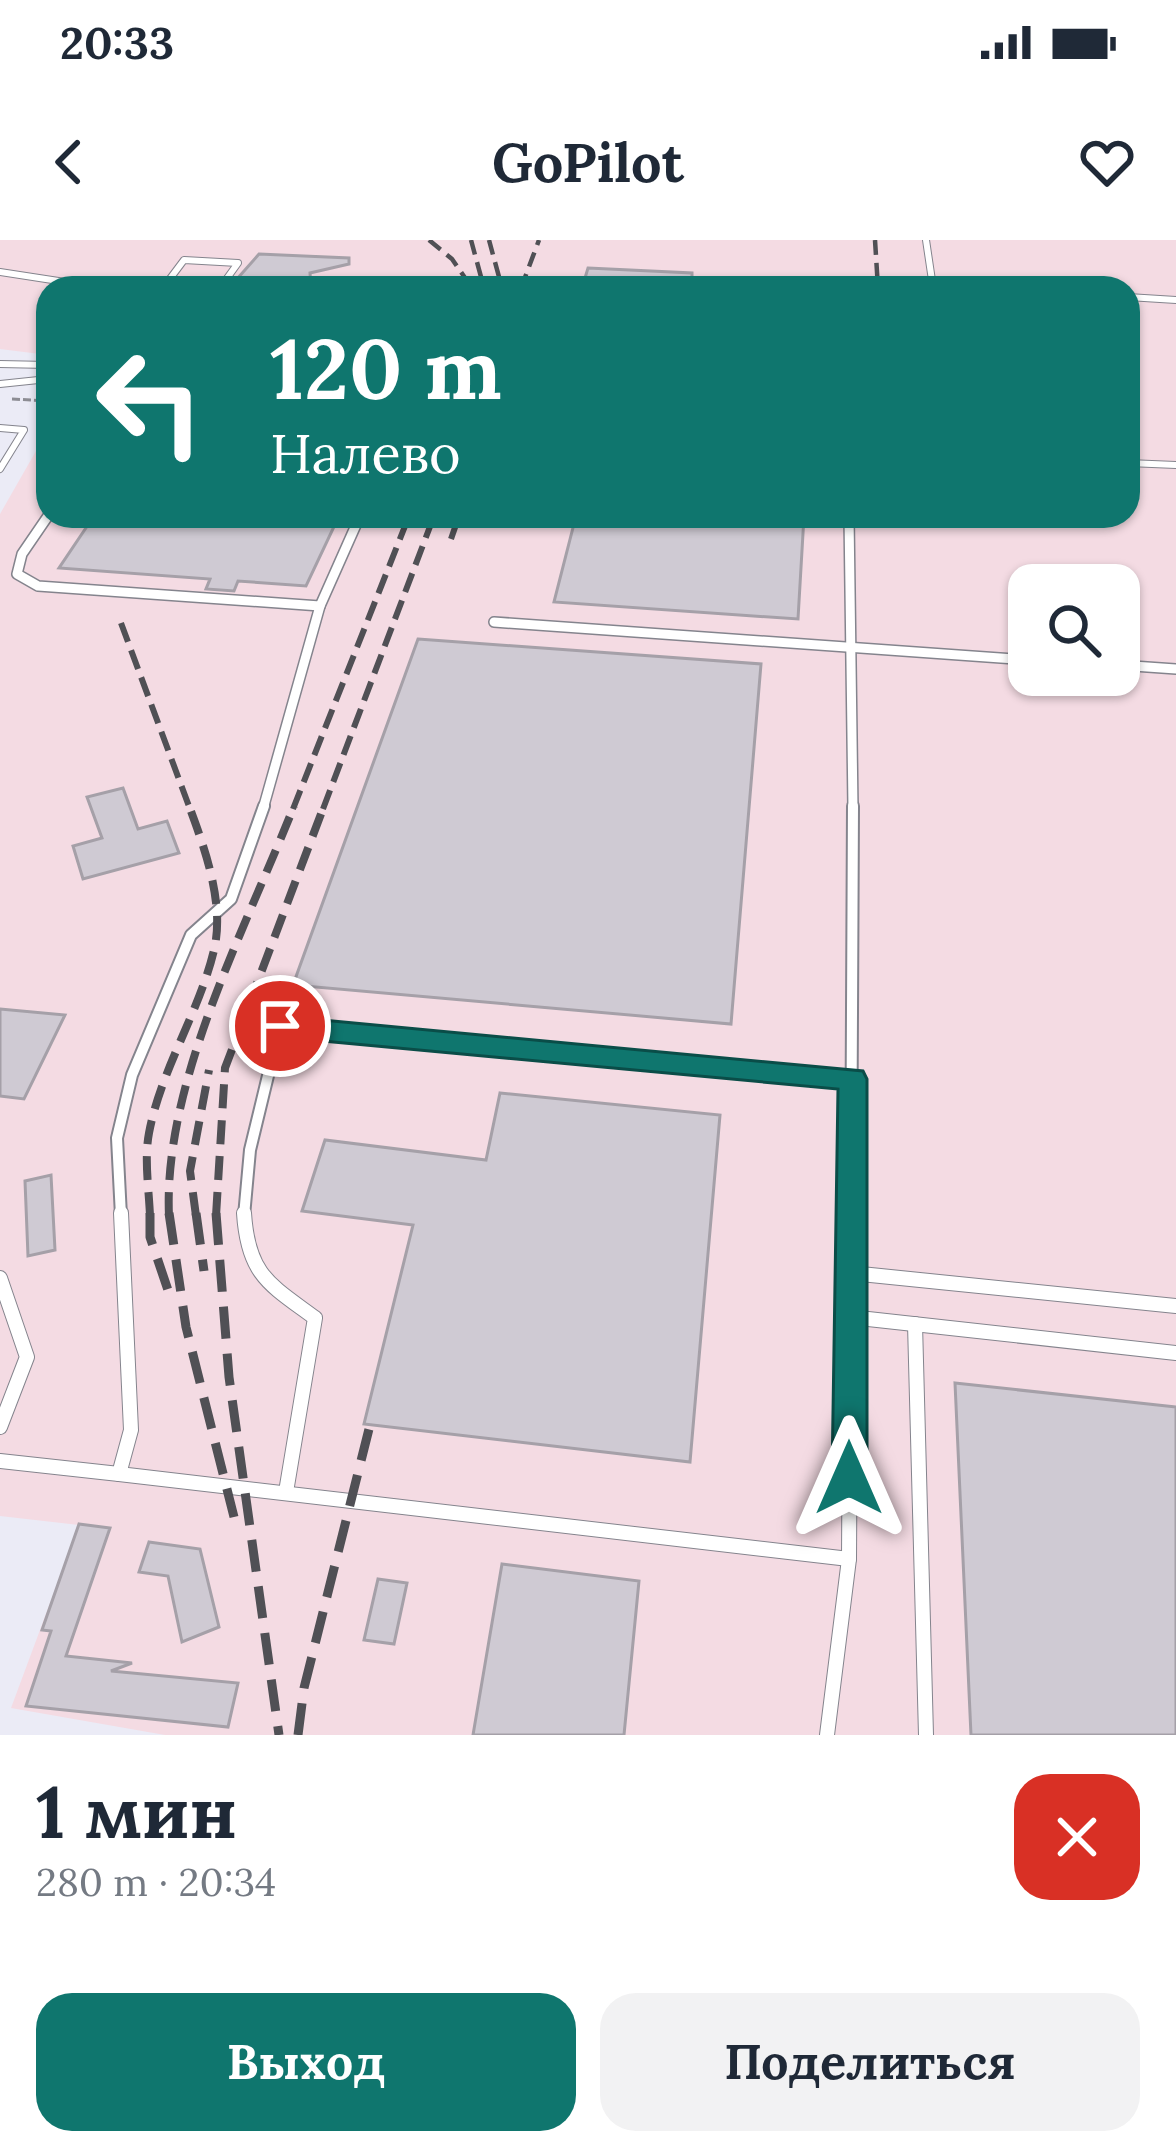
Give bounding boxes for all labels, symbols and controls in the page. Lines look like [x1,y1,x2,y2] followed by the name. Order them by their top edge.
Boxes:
[60,14,174,71] text: 20:33
[492,128,684,197] text: GoPilot
[36,129,102,195] icon: back
[1074,129,1140,195] icon: heart
[270,314,502,422] text: 120 m
[72,324,228,480] icon: left
[270,419,461,488] text: Налево
[1008,564,1140,696] map controls
[1008,564,1140,696] button: search
[229,975,331,1077] pin
[247,993,313,1059] icon: arrive
[786,1415,912,1541] position arrow
[36,1766,237,1858] text: 1 мин
[1014,1774,1140,1900] button: close
[36,1857,276,1907] text: 280 m · 20:34
[36,1993,576,2131] button: Выход
[600,1993,1140,2131] button: Поделиться

